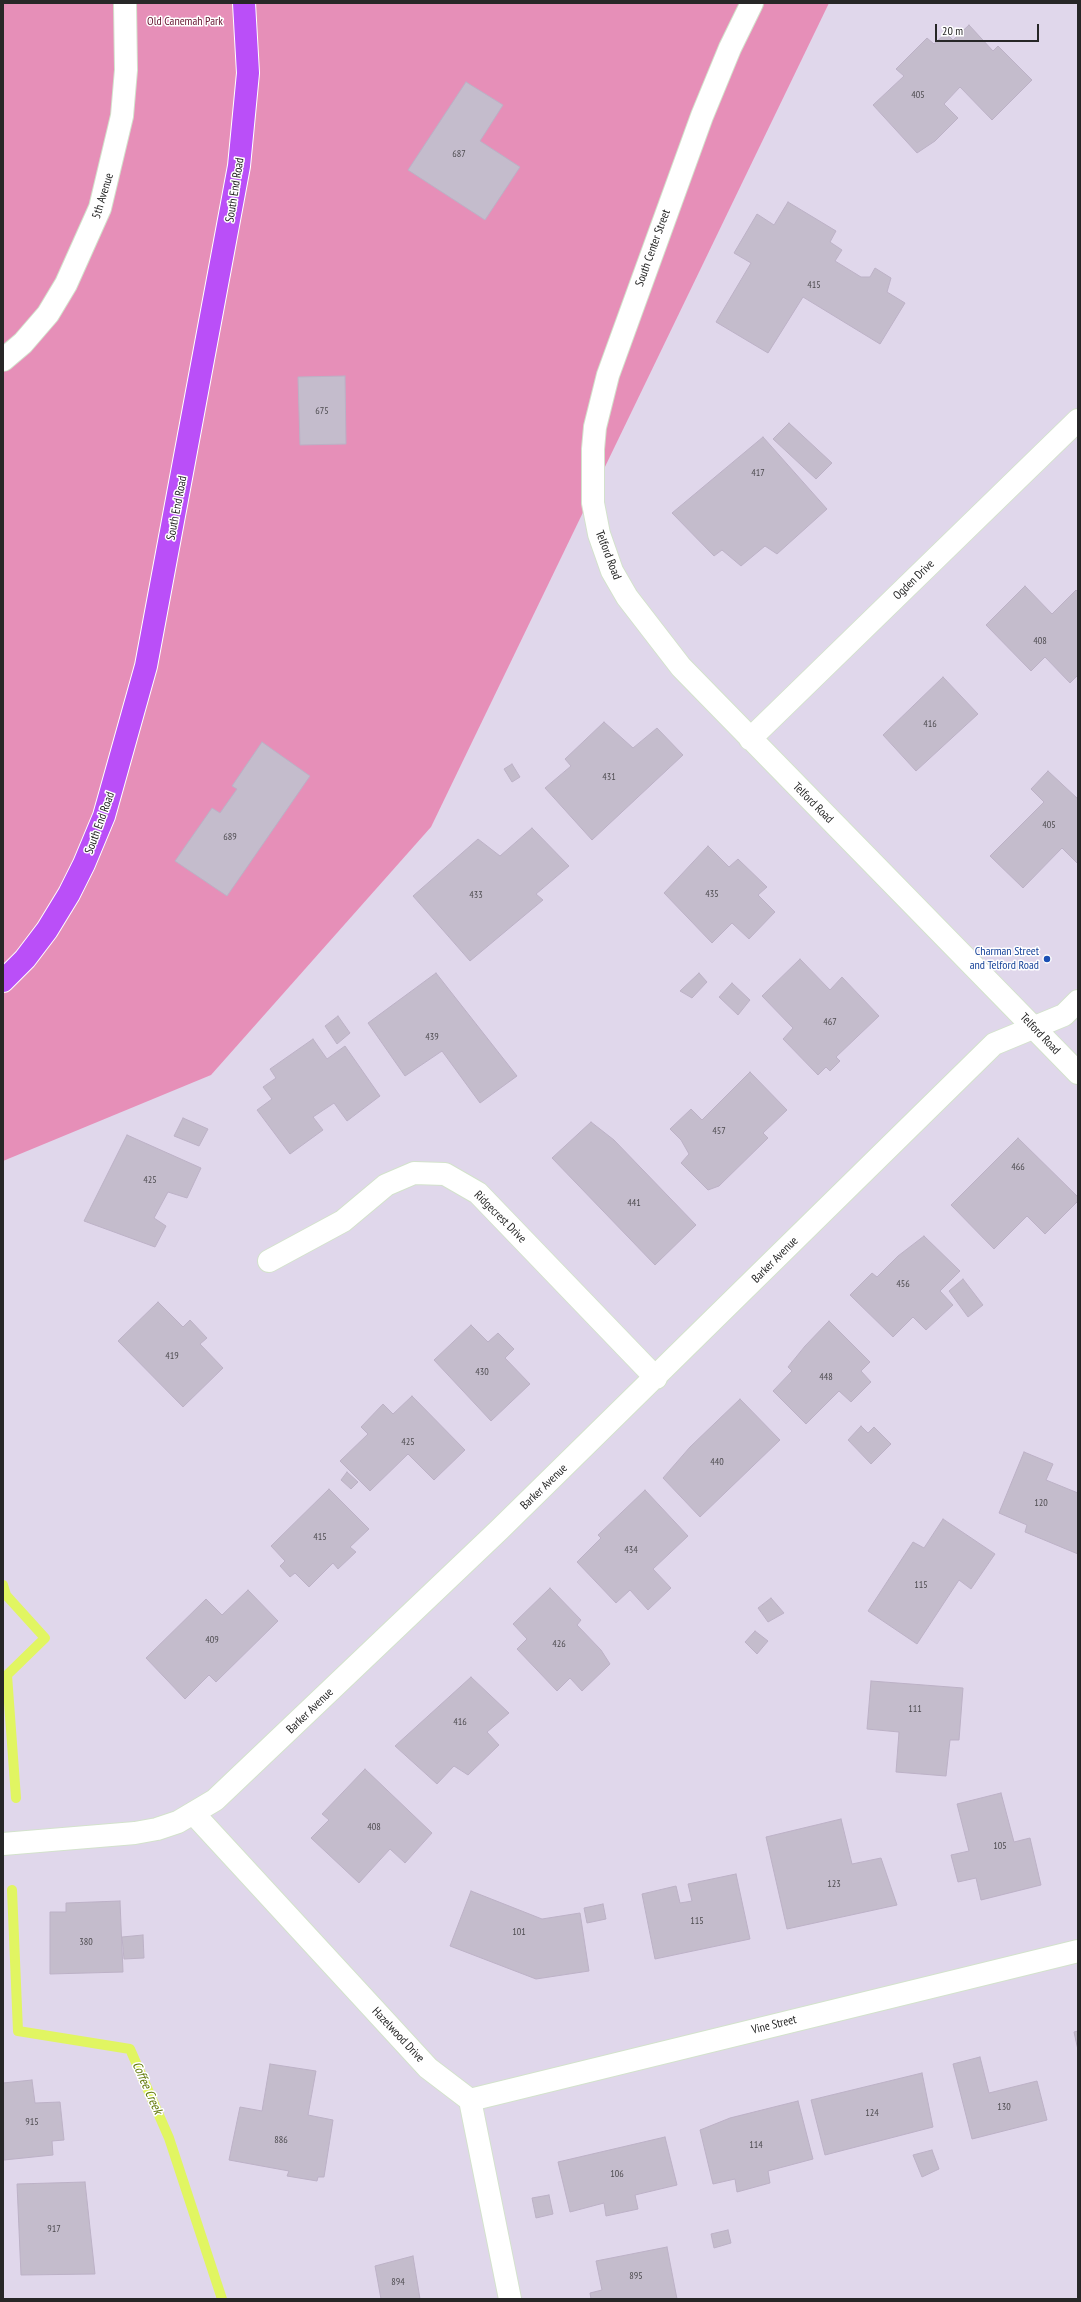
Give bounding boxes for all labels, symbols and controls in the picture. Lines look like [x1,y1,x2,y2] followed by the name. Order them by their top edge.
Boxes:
[147,15,223,29] park label: Old Canemah Park
[937,16,1041,42] scale bar
[942,23,963,38] text: 20 m
[911,89,925,101] house number: 405
[452,148,466,160] house number: 687
[223,157,247,223] street label: South End Road
[89,171,117,221] street label: 5th Avenue
[632,208,674,288] street label: South Center Street
[807,279,821,291] house number: 415
[315,405,329,417] house number: 675
[751,467,765,479] house number: 417
[164,475,190,541] street label: South End Road
[592,528,624,582] street label: Telford Road
[890,557,938,603] street label: Ogden Drive
[1033,635,1047,647] house number: 408
[923,718,937,730] house number: 416
[602,771,616,783] house number: 431
[790,780,836,826] street label: Telford Road
[82,790,118,856] street label: South End Road
[1042,819,1056,831] house number: 405
[223,831,237,843] house number: 689
[705,888,719,900] house number: 435
[469,889,483,901] house number: 433
[970,945,1039,973] place label: Charman Street and Telford Road
[1042,954,1052,964] marker: Charman Street and Telford Road
[1017,1010,1063,1058] street label: Telford Road
[823,1016,837,1028] house number: 467
[425,1031,439,1043] house number: 439
[712,1125,726,1137] house number: 457
[1011,1161,1025,1173] house number: 466
[143,1174,157,1186] house number: 425
[471,1188,529,1246] street label: Ridgecrest Drive
[627,1197,641,1209] house number: 441
[749,1234,801,1286] street label: Barker Avenue
[896,1278,910,1290] house number: 456
[165,1350,179,1362] house number: 419
[475,1366,489,1378] house number: 430
[819,1371,833,1383] house number: 448
[401,1436,415,1448] house number: 425
[710,1456,724,1468] house number: 440
[518,1461,570,1513] street label: Barker Avenue
[1034,1497,1048,1509] house number: 120
[313,1531,327,1543] house number: 415
[624,1544,638,1556] house number: 434
[914,1579,928,1591] house number: 115
[205,1634,219,1646] house number: 409
[552,1638,566,1650] house number: 426
[284,1685,336,1737] street label: Barker Avenue
[908,1703,922,1715] house number: 111
[453,1716,467,1728] house number: 416
[367,1821,381,1833] house number: 408
[993,1840,1007,1852] house number: 105
[827,1878,841,1890] house number: 123
[690,1915,704,1927] house number: 115
[512,1926,526,1938] house number: 101
[79,1936,93,1948] house number: 380
[369,2004,427,2066] street label: Hazelwood Drive
[750,2012,798,2038] street label: Vine Street
[128,2059,166,2117] water label: Coffee Creek
[997,2101,1011,2113] house number: 130
[865,2107,879,2119] house number: 124
[25,2116,39,2128] house number: 915
[274,2134,288,2146] house number: 886
[749,2139,763,2151] house number: 114
[610,2168,624,2180] house number: 106
[47,2223,61,2235] house number: 917
[629,2270,643,2282] house number: 895
[391,2276,405,2288] house number: 894

